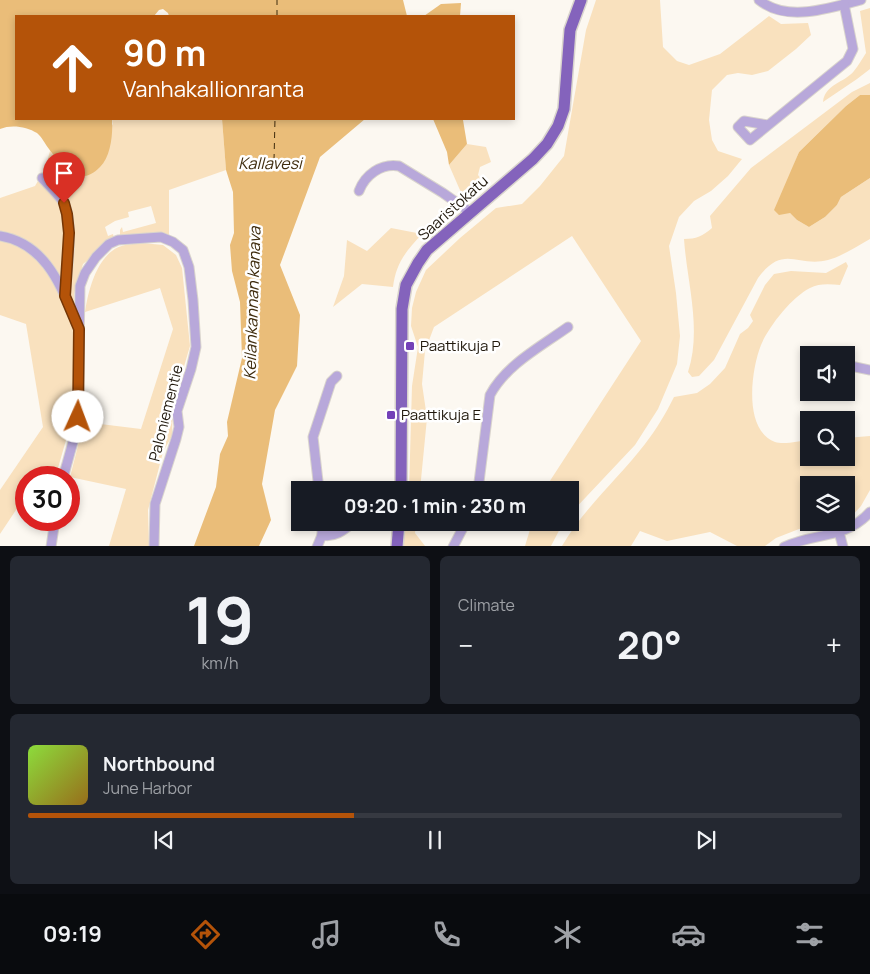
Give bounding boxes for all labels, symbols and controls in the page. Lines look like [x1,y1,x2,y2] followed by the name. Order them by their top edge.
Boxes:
[123,29,206,77] text: 90 m
[40,35,105,100] icon: ahead
[123,74,304,104] text: Vanhakallionranta
[43,152,85,203] pin
[238,152,304,174] water label: Kallavesi
[50,159,78,187] icon: arrive
[413,170,492,245] street label: Saaristokatu
[238,225,266,380] water label: Keilankannan kanava
[420,335,501,356] place label: Paattikuja P
[404,340,416,352] marker: Paattikuja P
[800,346,855,531] map controls
[800,346,855,401] button: sound
[143,362,188,463] street label: Paloniementie
[51,390,103,442] position arrow
[401,404,481,425] place label: Paattikuja E
[385,409,397,421] marker: Paattikuja E
[800,411,855,466] button: search
[15,466,80,531] speed limit sign: 30
[800,476,855,531] button: layers
[344,493,526,519] text: 09:20 · 1 min · 230 m
[186,575,254,664] text: 19
[458,594,515,616] text: Climate
[617,618,682,670] text: 20°
[458,626,473,664] text: −
[826,626,842,664] text: +
[201,652,239,674] text: km/h
[103,751,215,777] text: Northbound
[103,777,192,799] text: June Harbor
[150,826,178,854] icon: previous
[421,826,449,854] icon: pause
[692,826,720,854] icon: next
[188,917,223,952] icon: directions
[309,917,344,952] icon: music
[429,917,464,952] icon: phone
[550,917,585,952] icon: climate
[671,917,706,952] icon: car
[792,917,827,952] icon: filters
[43,919,102,949] text: 09:19

